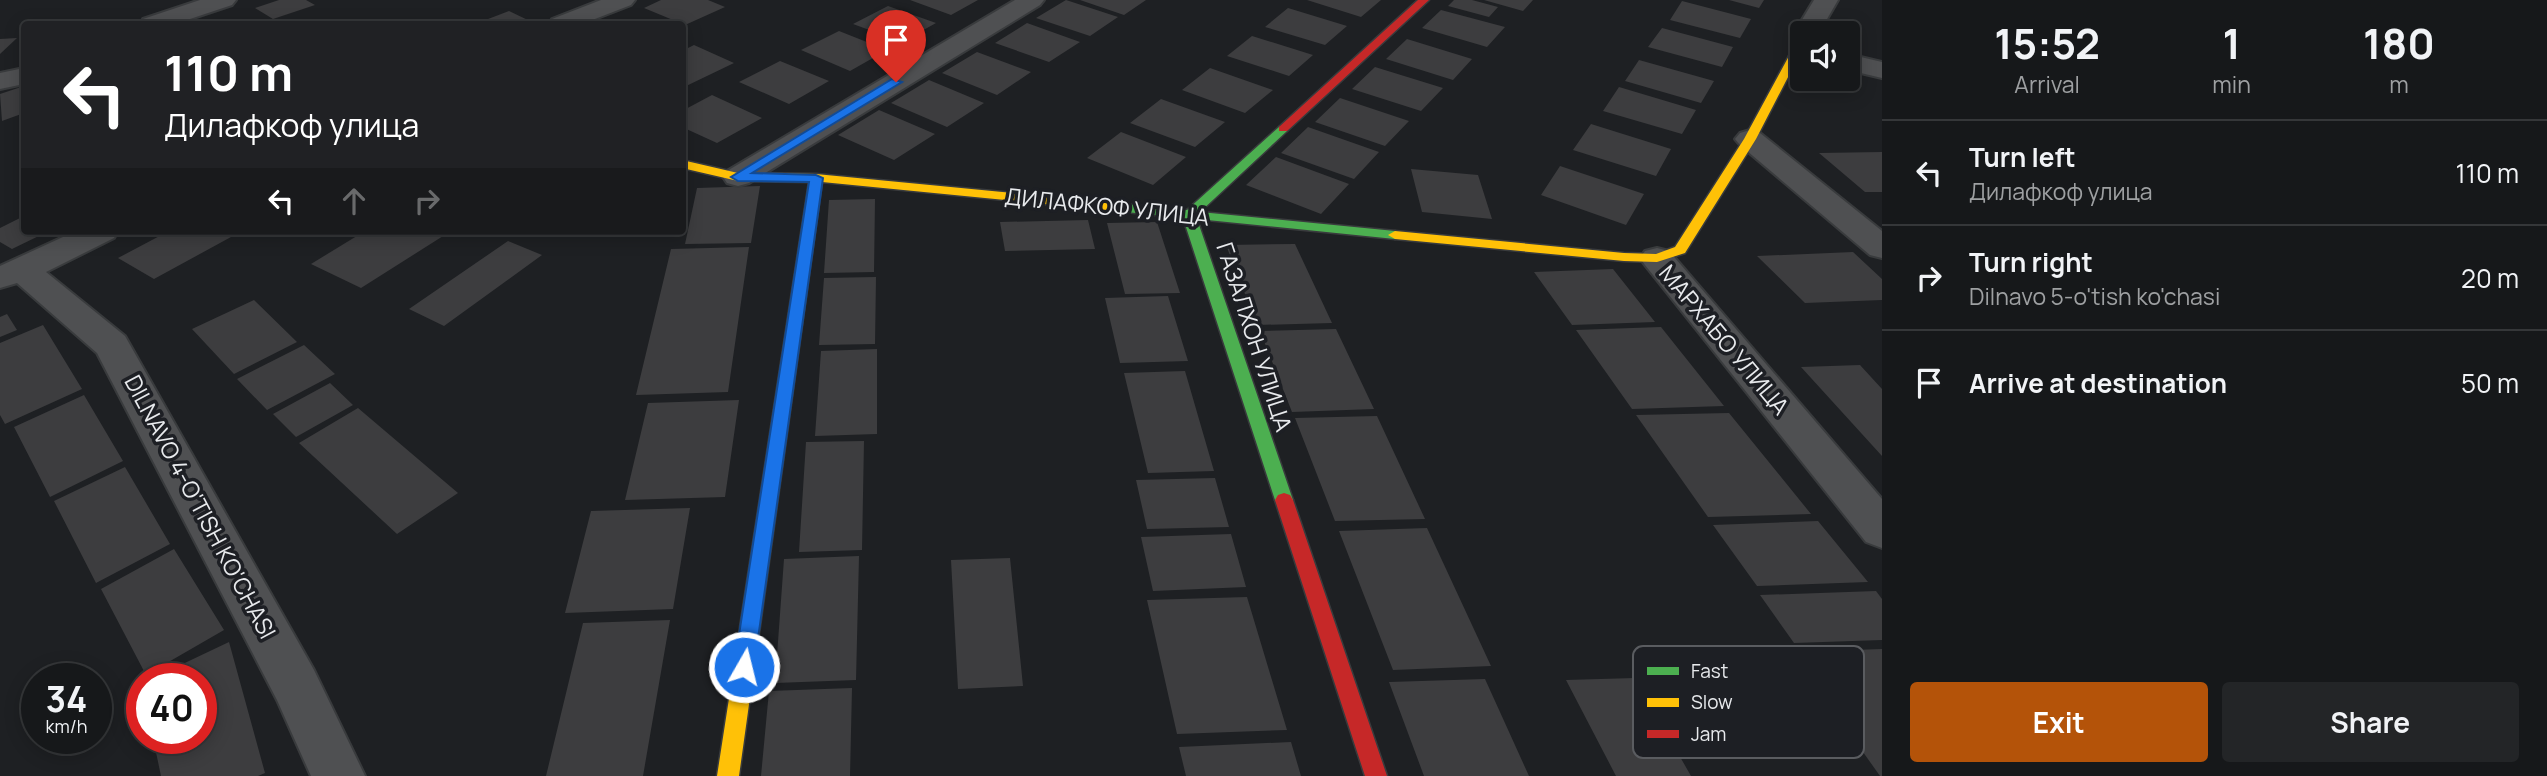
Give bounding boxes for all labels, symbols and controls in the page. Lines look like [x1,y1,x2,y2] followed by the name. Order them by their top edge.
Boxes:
[866,10,926,82] pin
[1994,14,2100,72] text: 15:52
[2222,14,2241,72] text: 1
[2363,14,2435,72] text: 180
[877,21,915,59] icon: arrive
[1790,21,1860,91] map controls
[1790,21,1860,91] button: sound
[164,39,293,106] text: 110 m
[49,49,140,140] icon: left
[2014,68,2080,100] text: Arrival
[2212,68,2251,100] text: min
[2389,68,2409,100] text: m
[164,103,419,147] text: Дилафкоф улица
[1969,139,2076,175] text: Turn left
[1910,154,1948,192] icon: left
[2456,155,2519,191] text: 110 m
[1969,175,2153,207] text: Дилафкоф улица
[1003,179,1211,233] street label: ДИЛАФКОФ УЛИЦА
[262,182,300,220] icon: left
[335,182,373,220] icon: ahead
[408,182,446,220] icon: right
[1209,238,1301,436] street label: ГАЗАЛХОН УЛИЦА
[1969,244,2093,280] text: Turn right
[1652,257,1797,422] street label: МАРХАБО УЛИЦА
[1910,259,1948,297] icon: right
[2461,260,2519,296] text: 20 m
[1969,280,2220,312] text: Dilnavo 5-o'tish ko'chasi
[1910,364,1948,402] icon: arrive
[1969,365,2227,401] text: Arrive at destination
[2461,365,2519,401] text: 50 m
[118,369,284,644] street label: DILNAVO 4-O'TISH KO'CHASI
[707,630,781,704] position arrow
[1633,646,1864,758] legend
[1691,658,1728,684] text: Fast
[126,663,217,754] speed limit sign: 40
[46,675,87,723] text: 34
[1910,682,2208,762] button: Exit
[2222,682,2519,762] button: Share
[1691,689,1733,715] text: Slow
[46,714,87,738] text: km/h
[1691,721,1726,747] text: Jam

